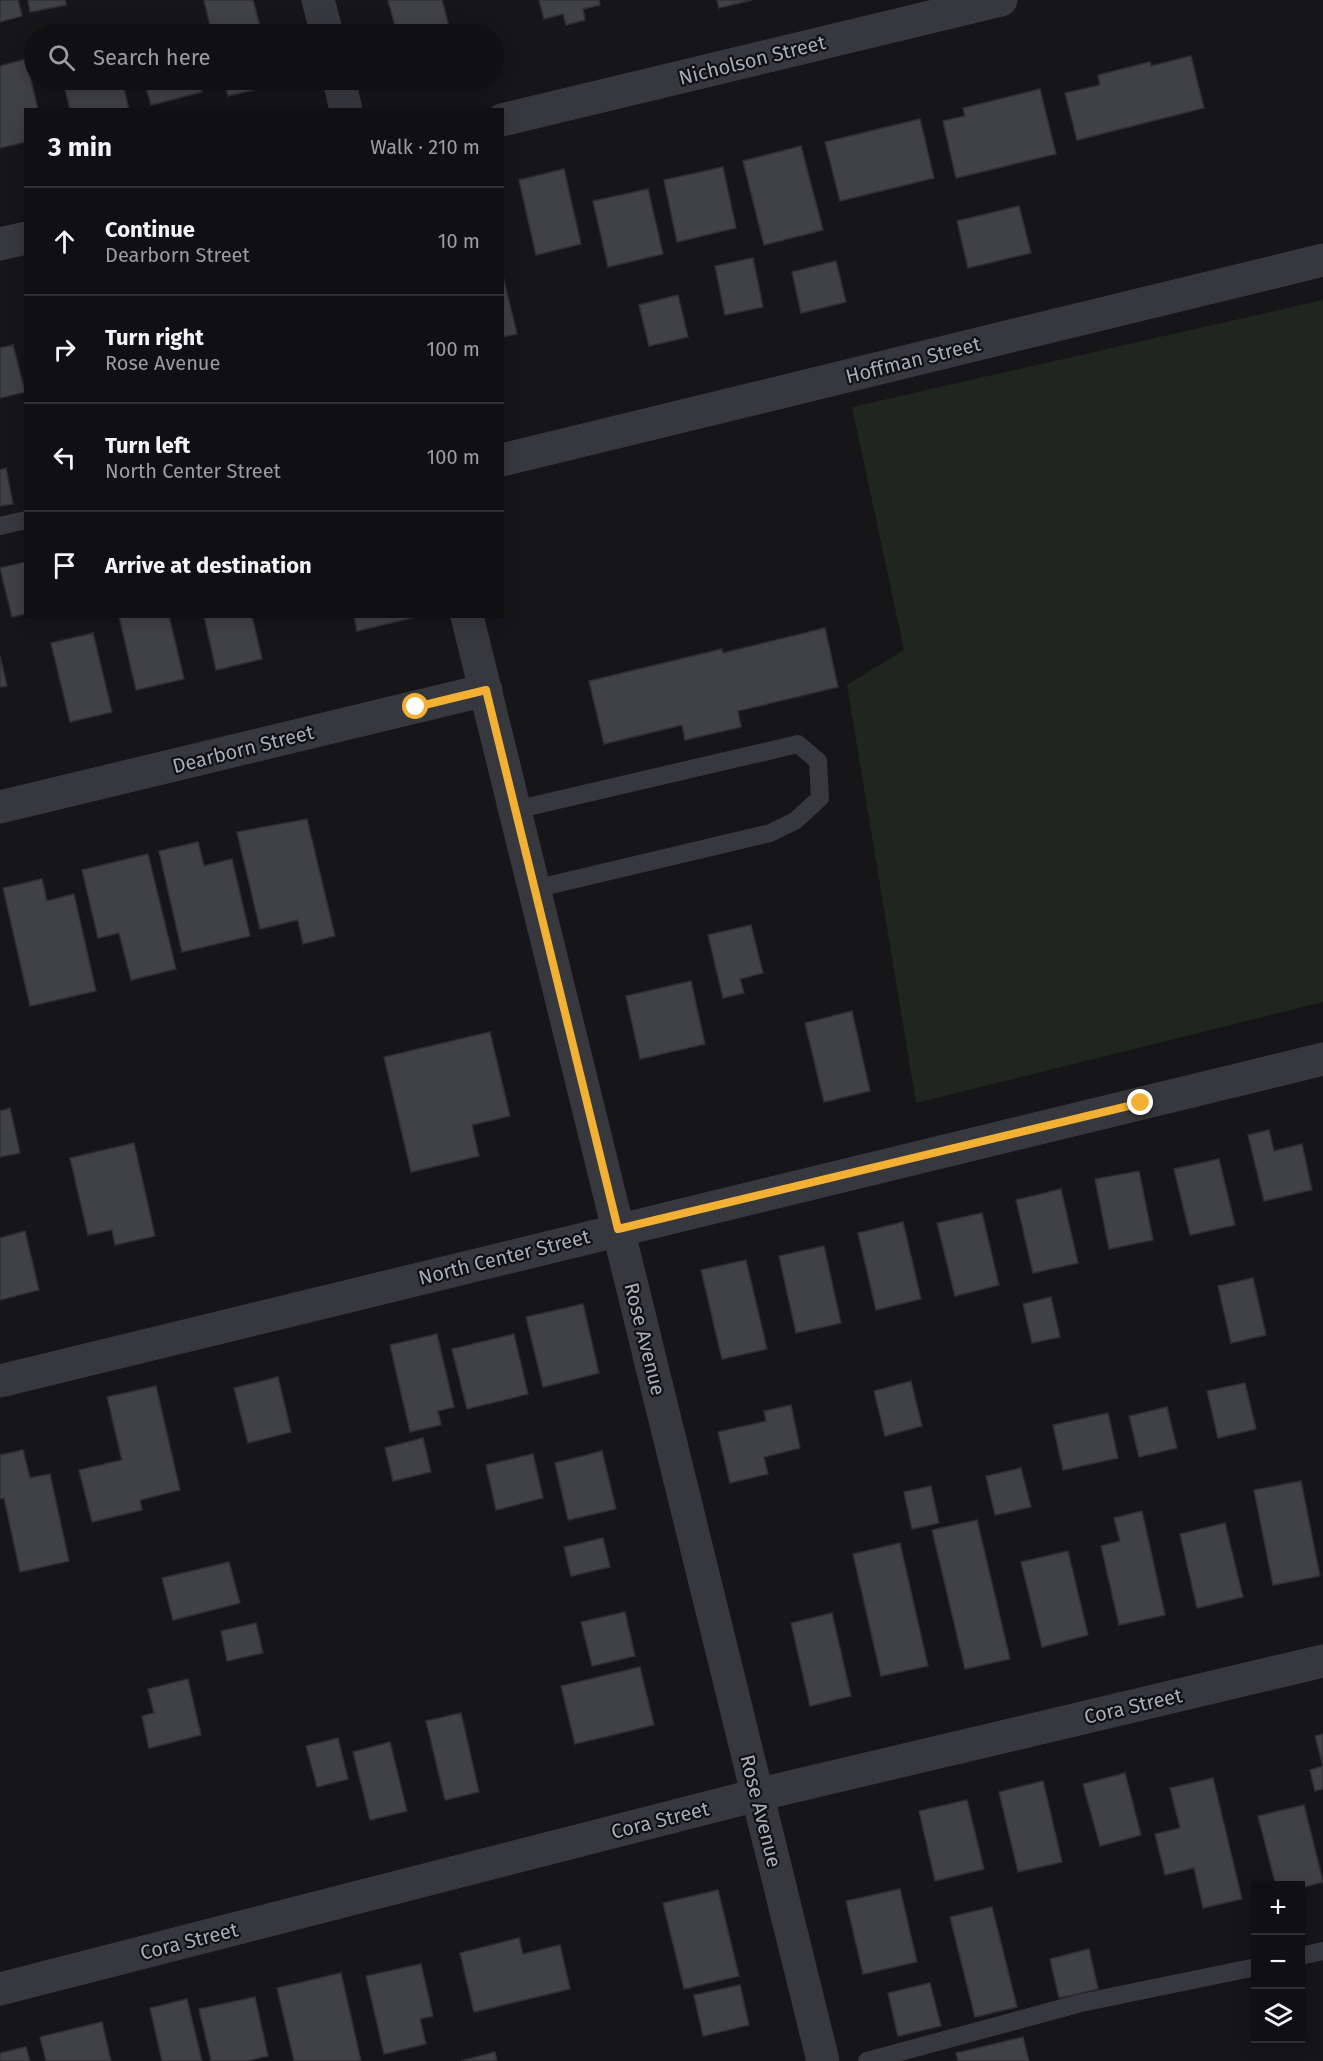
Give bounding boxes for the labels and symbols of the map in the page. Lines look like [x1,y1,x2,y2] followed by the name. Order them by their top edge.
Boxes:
[676,30,829,90] street label: Nicholson Street
[843,331,984,388] street label: Hoffman Street
[402,693,428,719] route start
[170,720,317,778] street label: Dearborn Street
[1127,1089,1153,1115] route end
[416,1224,593,1290] street label: North Center Street
[619,1280,671,1398] street label: Rose Avenue
[1082,1683,1185,1729] street label: Cora Street
[735,1752,787,1870] street label: Rose Avenue
[609,1796,712,1844] street label: Cora Street
[138,1917,241,1965] street label: Cora Street

